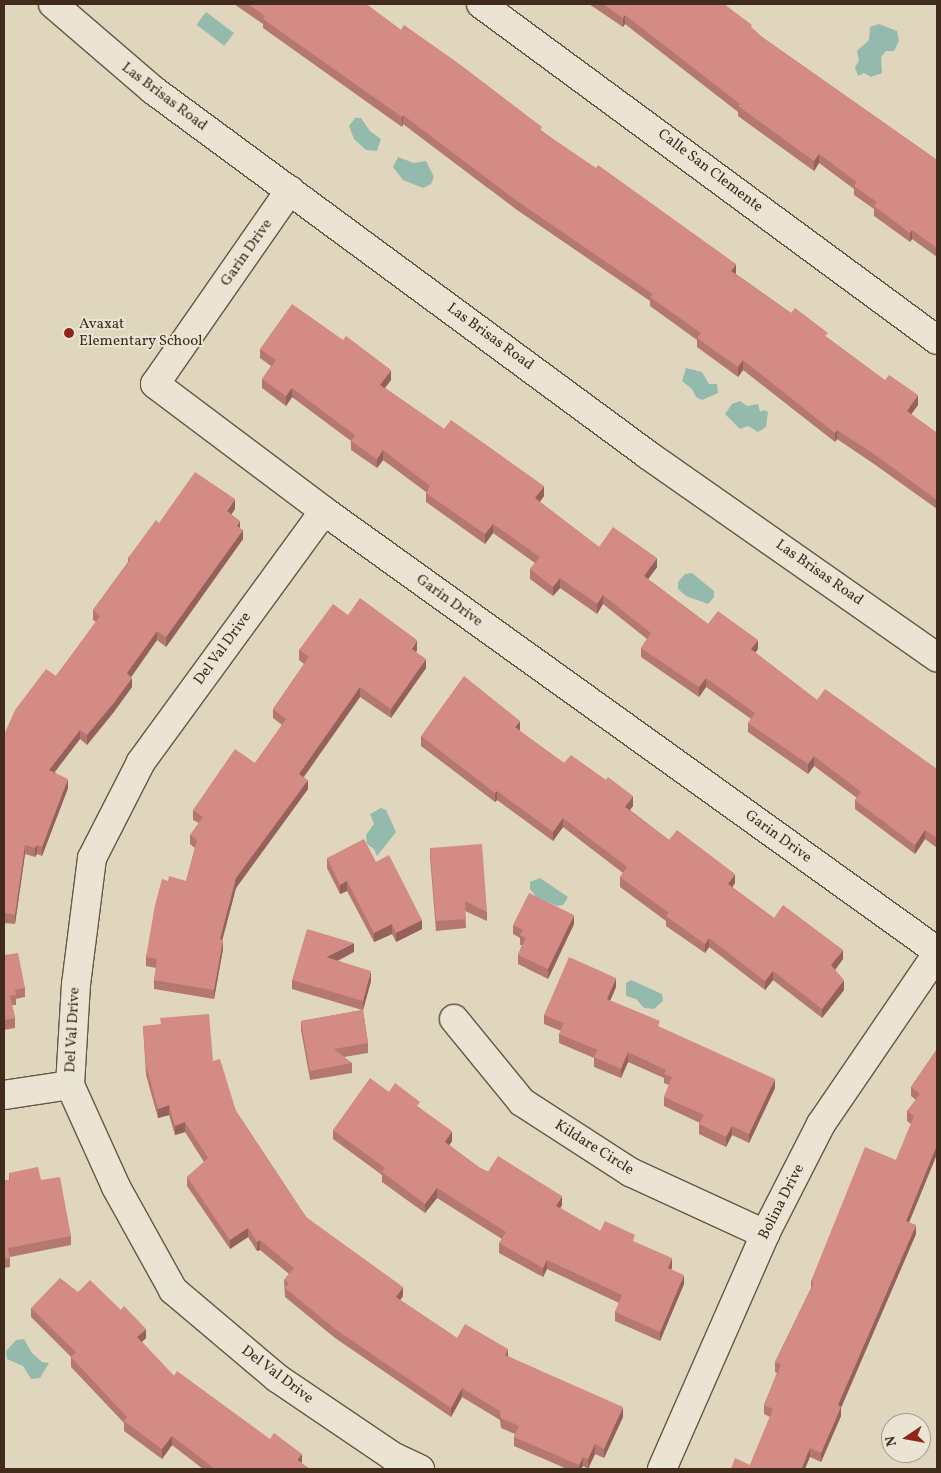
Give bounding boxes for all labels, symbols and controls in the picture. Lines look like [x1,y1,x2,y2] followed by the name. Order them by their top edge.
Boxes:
[118,59,210,135] street label: Las Brisas Road
[654,126,766,216] street label: Calle San Clemente
[217,216,277,290] street label: Garin Drive
[443,300,537,374] street label: Las Brisas Road
[79,315,203,350] place label: Avaxat Elementary School
[63,327,75,339] marker: Avaxat Elementary School
[772,536,866,610] street label: Las Brisas Road
[412,571,486,631] street label: Garin Drive
[190,609,256,689] street label: Del Val Drive
[741,807,815,867] street label: Garin Drive
[62,987,84,1073] street label: Del Val Drive
[551,1117,637,1179] street label: Kildare Circle
[755,1161,809,1243] street label: Bolina Drive
[237,1342,317,1408] street label: Del Val Drive
[881,1413,931,1463] north arrow
[881,1434,902,1448] text: N

